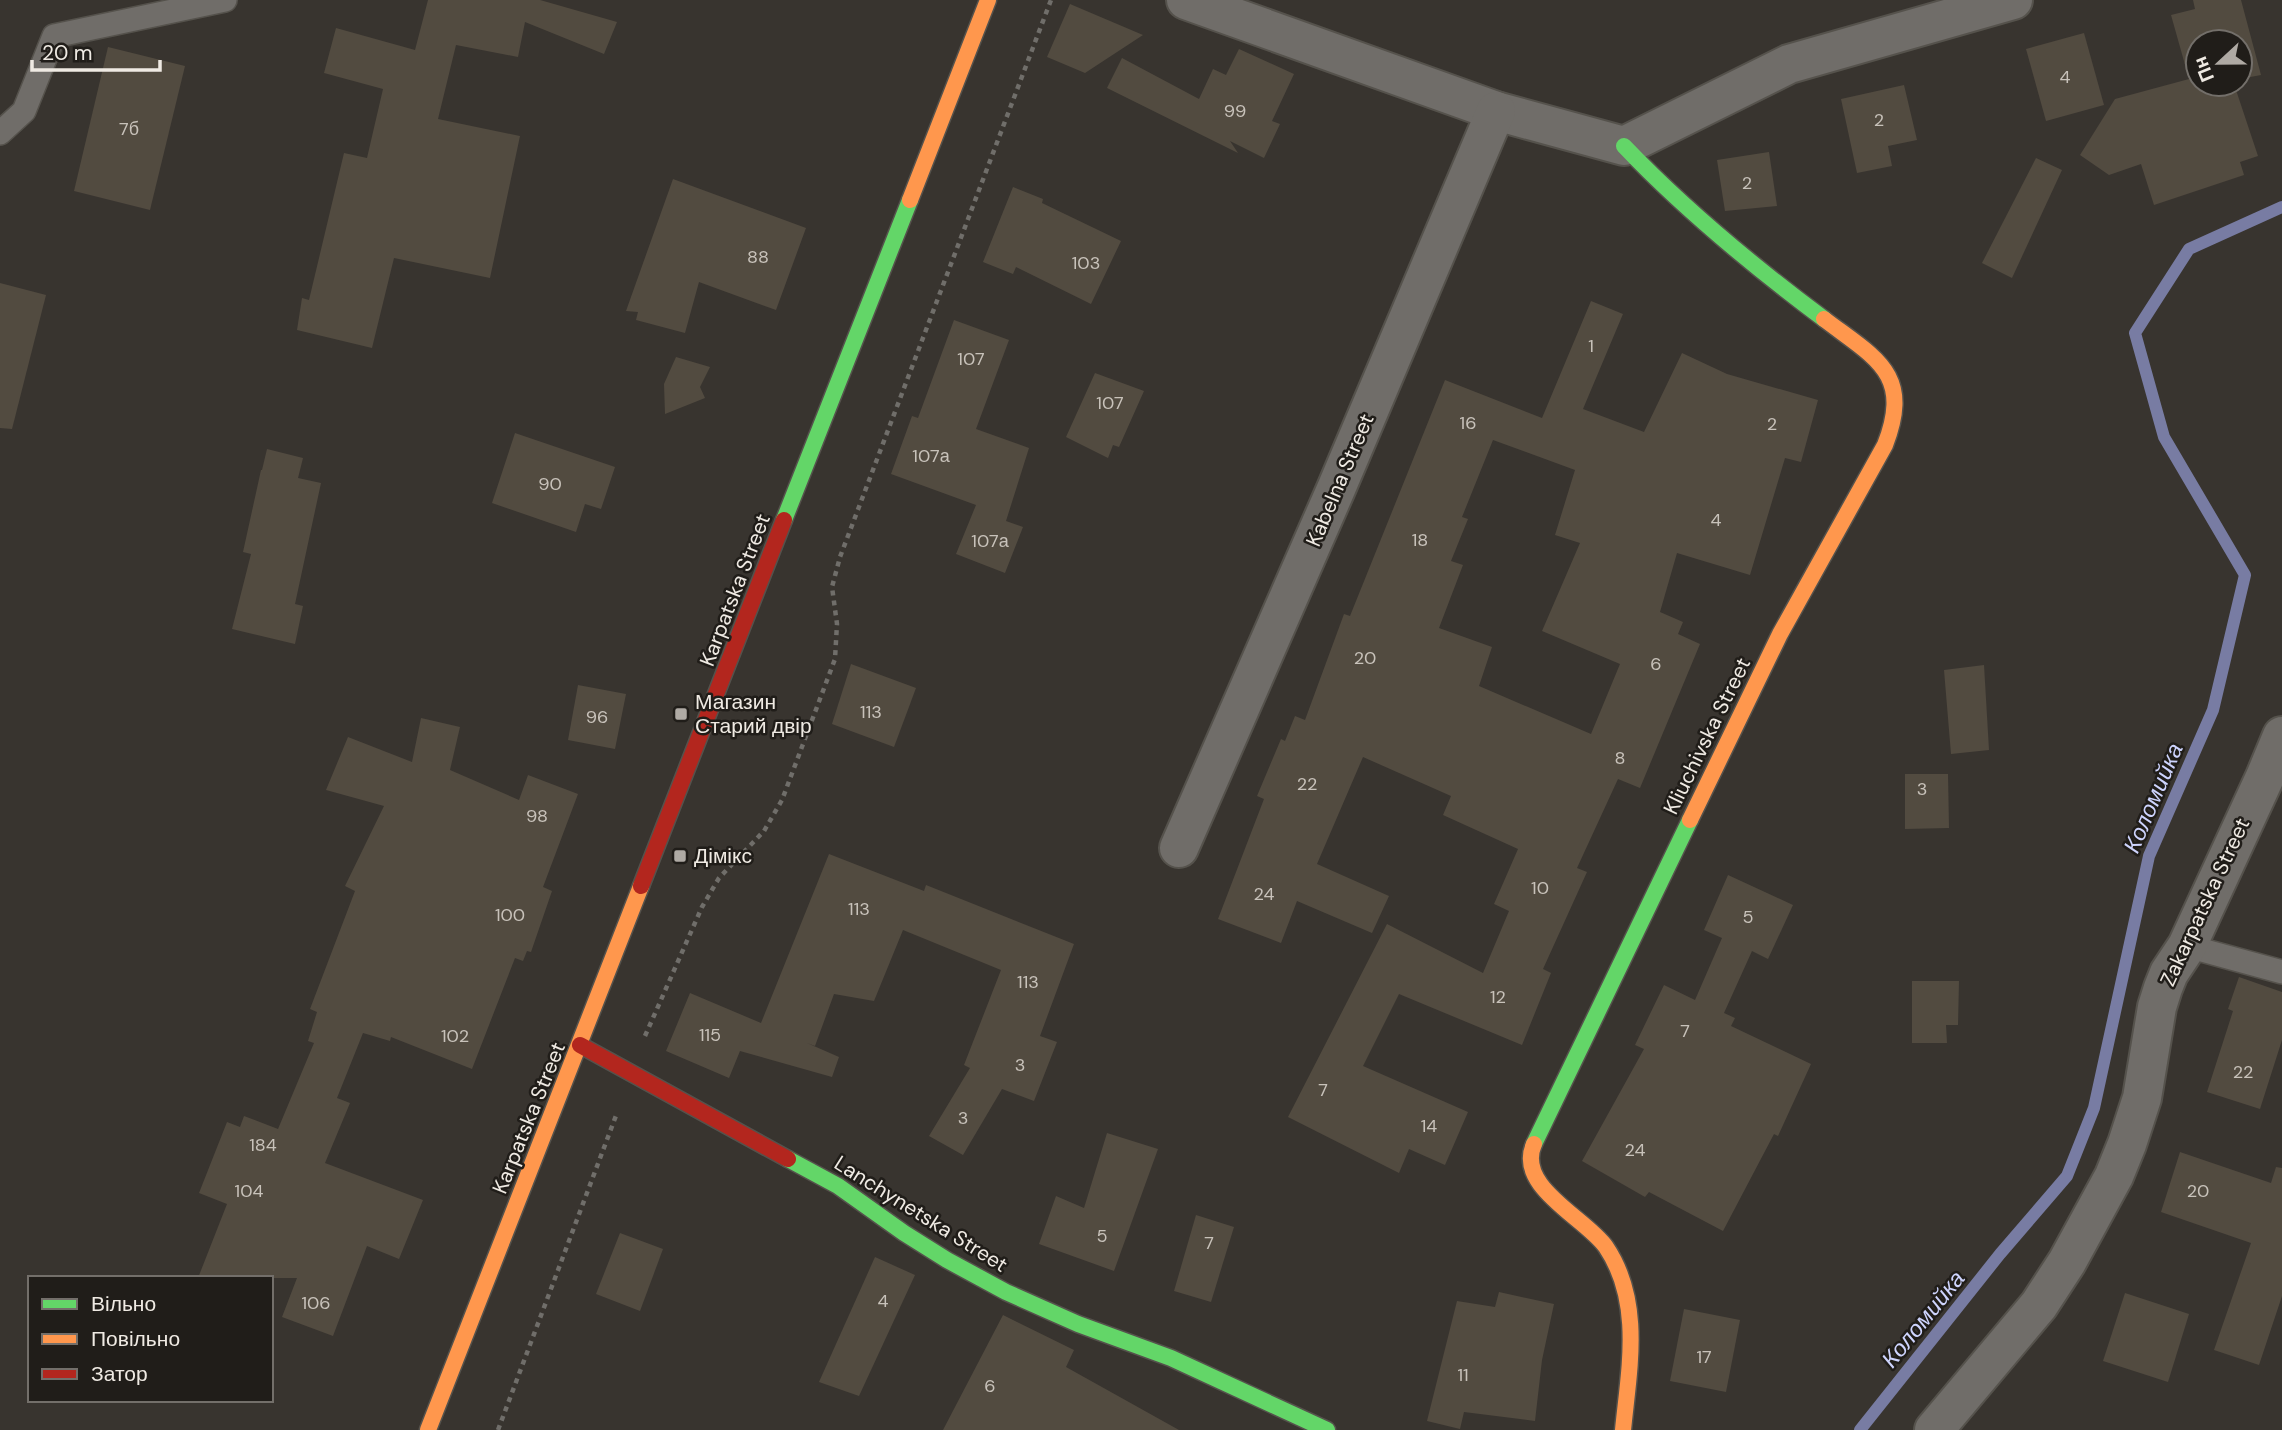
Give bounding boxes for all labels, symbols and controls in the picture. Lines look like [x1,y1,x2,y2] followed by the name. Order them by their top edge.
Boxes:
[32,28,159,72] scale bar
[2184,28,2254,98] north arrow
[42,39,93,67] text: 20 m
[2187,53,2220,86] text: Пн
[2060,65,2071,89] house number: 4
[1224,99,1246,123] house number: 99
[1874,108,1884,132] house number: 2
[119,117,139,141] house number: 7б
[1742,171,1752,195] house number: 2
[747,245,769,269] house number: 88
[1072,251,1100,275] house number: 103
[1588,334,1594,358] house number: 1
[957,347,985,371] house number: 107
[1096,391,1124,415] house number: 107
[1299,409,1381,551] street label: Kabelna Street
[1460,411,1476,435] house number: 16
[1767,412,1777,436] house number: 2
[912,444,951,468] house number: 107а
[538,472,562,496] house number: 90
[1711,508,1722,532] house number: 4
[693,510,777,670] street label: Karpatska Street
[1412,528,1428,552] house number: 18
[971,529,1010,553] house number: 107а
[1354,646,1376,670] house number: 20
[1650,652,1662,676] house number: 6
[1657,653,1757,819] street label: Kliuchivska Street
[695,688,812,740] place label: Магазин Старий двір
[860,700,882,724] house number: 113
[586,705,608,729] house number: 96
[673,706,689,722] marker: Магазин Старий двір
[2116,738,2190,858] water label: Коломийка
[1615,746,1625,770] house number: 8
[1297,772,1317,796] house number: 22
[1917,777,1927,801] house number: 3
[526,804,548,828] house number: 98
[2154,813,2256,991] street label: Zakarpatska Street
[694,842,752,870] place label: Дімікс
[672,848,688,864] marker: Дімікс
[1531,876,1549,900] house number: 10
[1254,882,1275,906] house number: 24
[848,897,870,921] house number: 113
[495,903,525,927] house number: 100
[1743,905,1753,929] house number: 5
[1017,970,1039,994] house number: 113
[1490,985,1506,1009] house number: 12
[1680,1019,1690,1043] house number: 7
[699,1023,721,1047] house number: 115
[441,1024,469,1048] house number: 102
[486,1038,572,1198] street label: Karpatska Street
[1015,1053,1025,1077] house number: 3
[2233,1060,2253,1084] house number: 22
[1318,1078,1328,1102] house number: 7
[958,1106,968,1130] house number: 3
[1421,1114,1437,1138] house number: 14
[249,1133,277,1157] house number: 184
[1625,1138,1646,1162] house number: 24
[829,1149,1013,1279] street label: Lanchynetska Street
[235,1179,263,1203] house number: 104
[2187,1179,2209,1203] house number: 20
[1097,1224,1107,1248] house number: 5
[1204,1231,1214,1255] house number: 7
[1875,1264,1971,1374] water label: Коломийка
[28,1276,273,1402] legend
[878,1289,889,1313] house number: 4
[91,1290,156,1318] text: Вільно
[301,1291,331,1315] house number: 106
[91,1325,180,1353] text: Повільно
[1696,1345,1712,1369] house number: 17
[91,1360,148,1388] text: Затор
[1457,1363,1469,1387] house number: 11
[984,1374,996,1398] house number: 6

